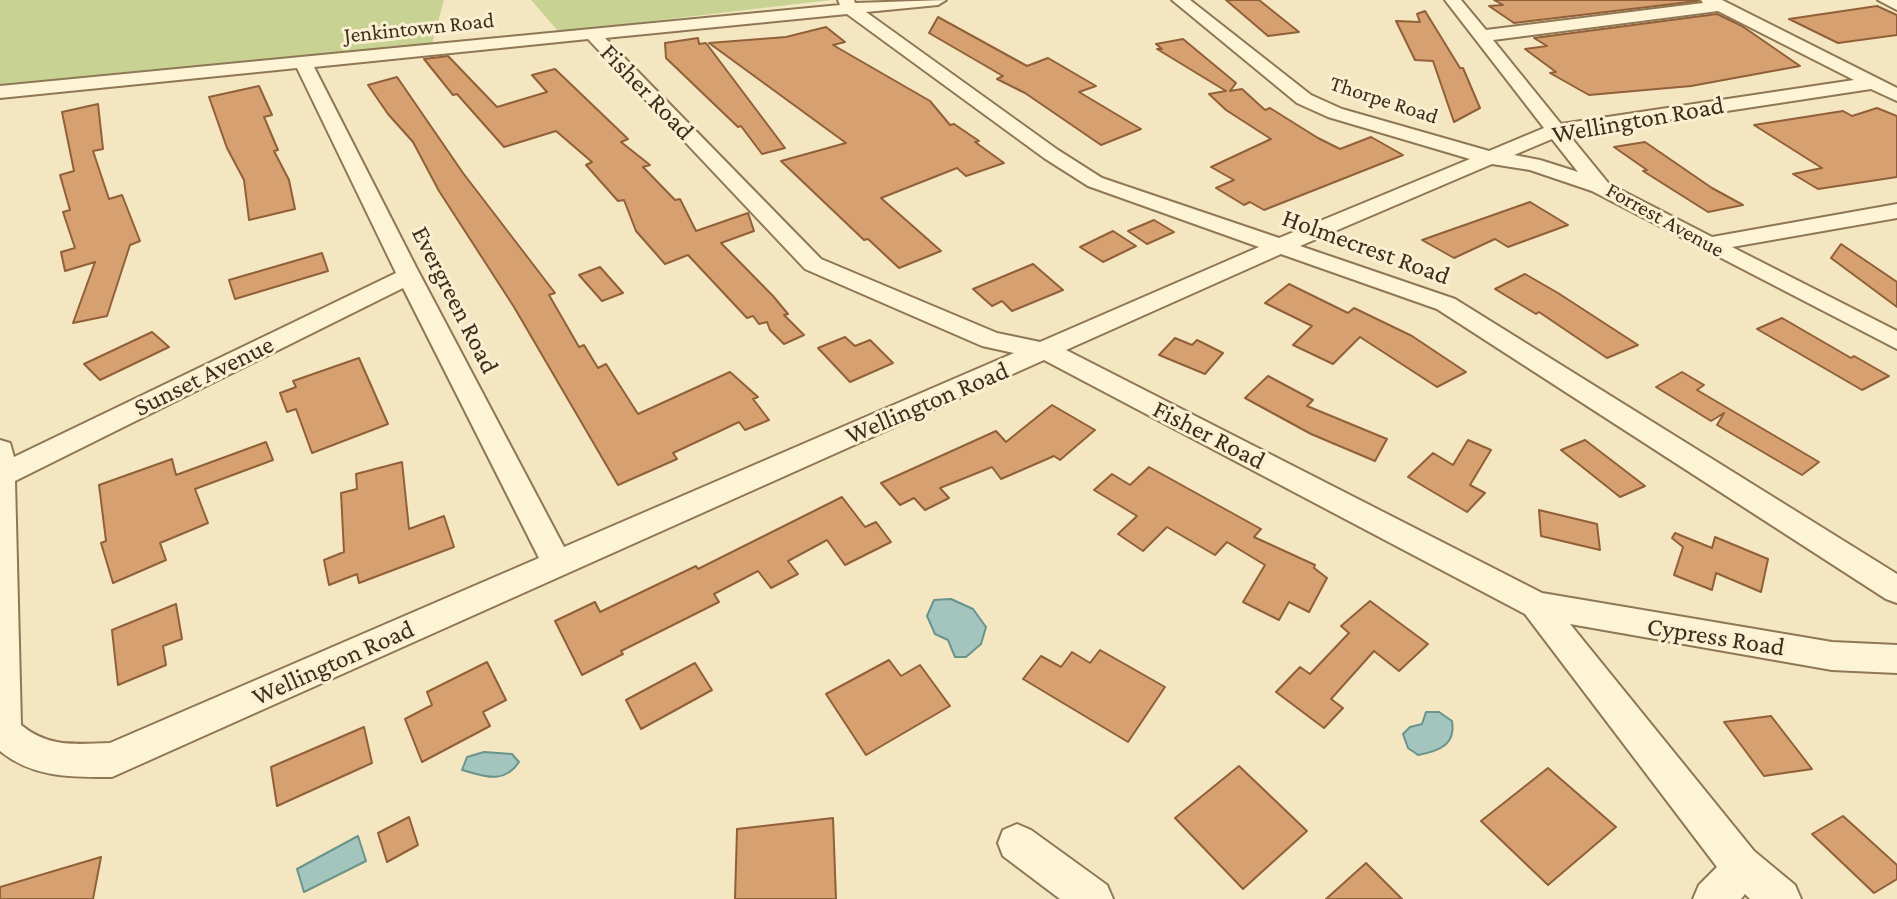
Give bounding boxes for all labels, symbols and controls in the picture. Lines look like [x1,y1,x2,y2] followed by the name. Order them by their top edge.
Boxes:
[343,7,495,49] street label: Jenkintown Road
[593,37,701,147] street label: Fisher Road
[1326,70,1442,130] street label: Thorpe Road
[1550,90,1726,150] street label: Wellington Road
[1601,177,1729,263] street label: Forrest Avenue
[1278,202,1454,292] street label: Holmecrest Road
[405,221,505,379] street label: Evergreen Road
[129,329,279,423] street label: Sunset Avenue
[841,355,1013,451] street label: Wellington Road
[1148,393,1270,477] street label: Fisher Road
[1645,611,1787,663] street label: Cypress Road
[247,613,419,713] street label: Wellington Road

